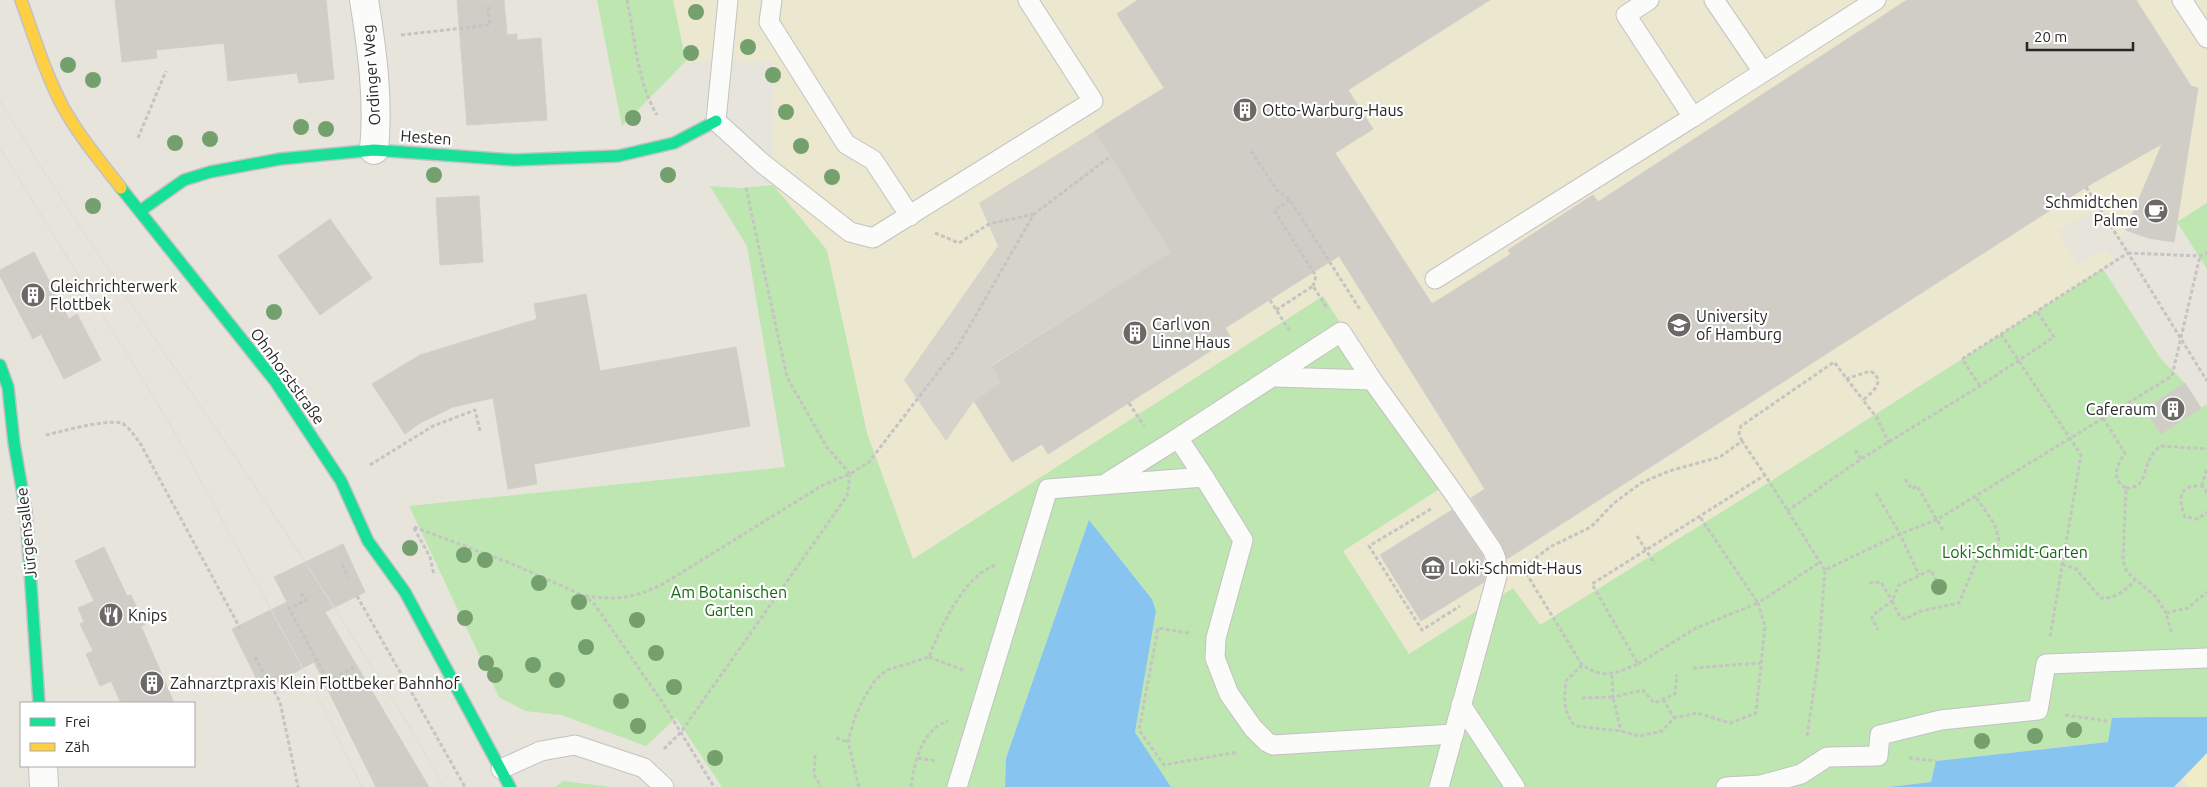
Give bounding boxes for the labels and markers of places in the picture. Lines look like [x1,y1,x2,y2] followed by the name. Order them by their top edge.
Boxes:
[1232,97,1258,123] building icon: Otto-Warburg-Haus
[1262,101,1404,119] place label: Otto-Warburg-Haus
[2045,193,2138,229] place label: Schmidtchen Palme
[2143,198,2169,224] cafe icon: Schmidtchen Palme
[50,277,177,313] place label: Gleichrichterwerk Flottbek
[20,282,46,308] building icon: Gleichrichterwerk Flottbek
[1696,307,1782,343] place label: University of Hamburg
[1666,312,1692,338] school or university icon: University of Hamburg
[1152,315,1230,351] place label: Carl von Linne Haus
[1122,320,1148,346] building icon: Carl von Linne Haus
[2160,396,2186,422] building icon: Caferaum
[2086,400,2156,418] place label: Caferaum
[1420,555,1446,581] museum icon: Loki-Schmidt-Haus
[1450,559,1582,577] place label: Loki-Schmidt-Haus
[98,602,124,628] restaurant icon: Knips
[128,606,167,624] place label: Knips
[139,670,165,696] building icon: Zahnarztpraxis Klein Flottbeker Bahnhof
[170,674,460,692] place label: Zahnarztpraxis Klein Flottbeker Bahnhof

